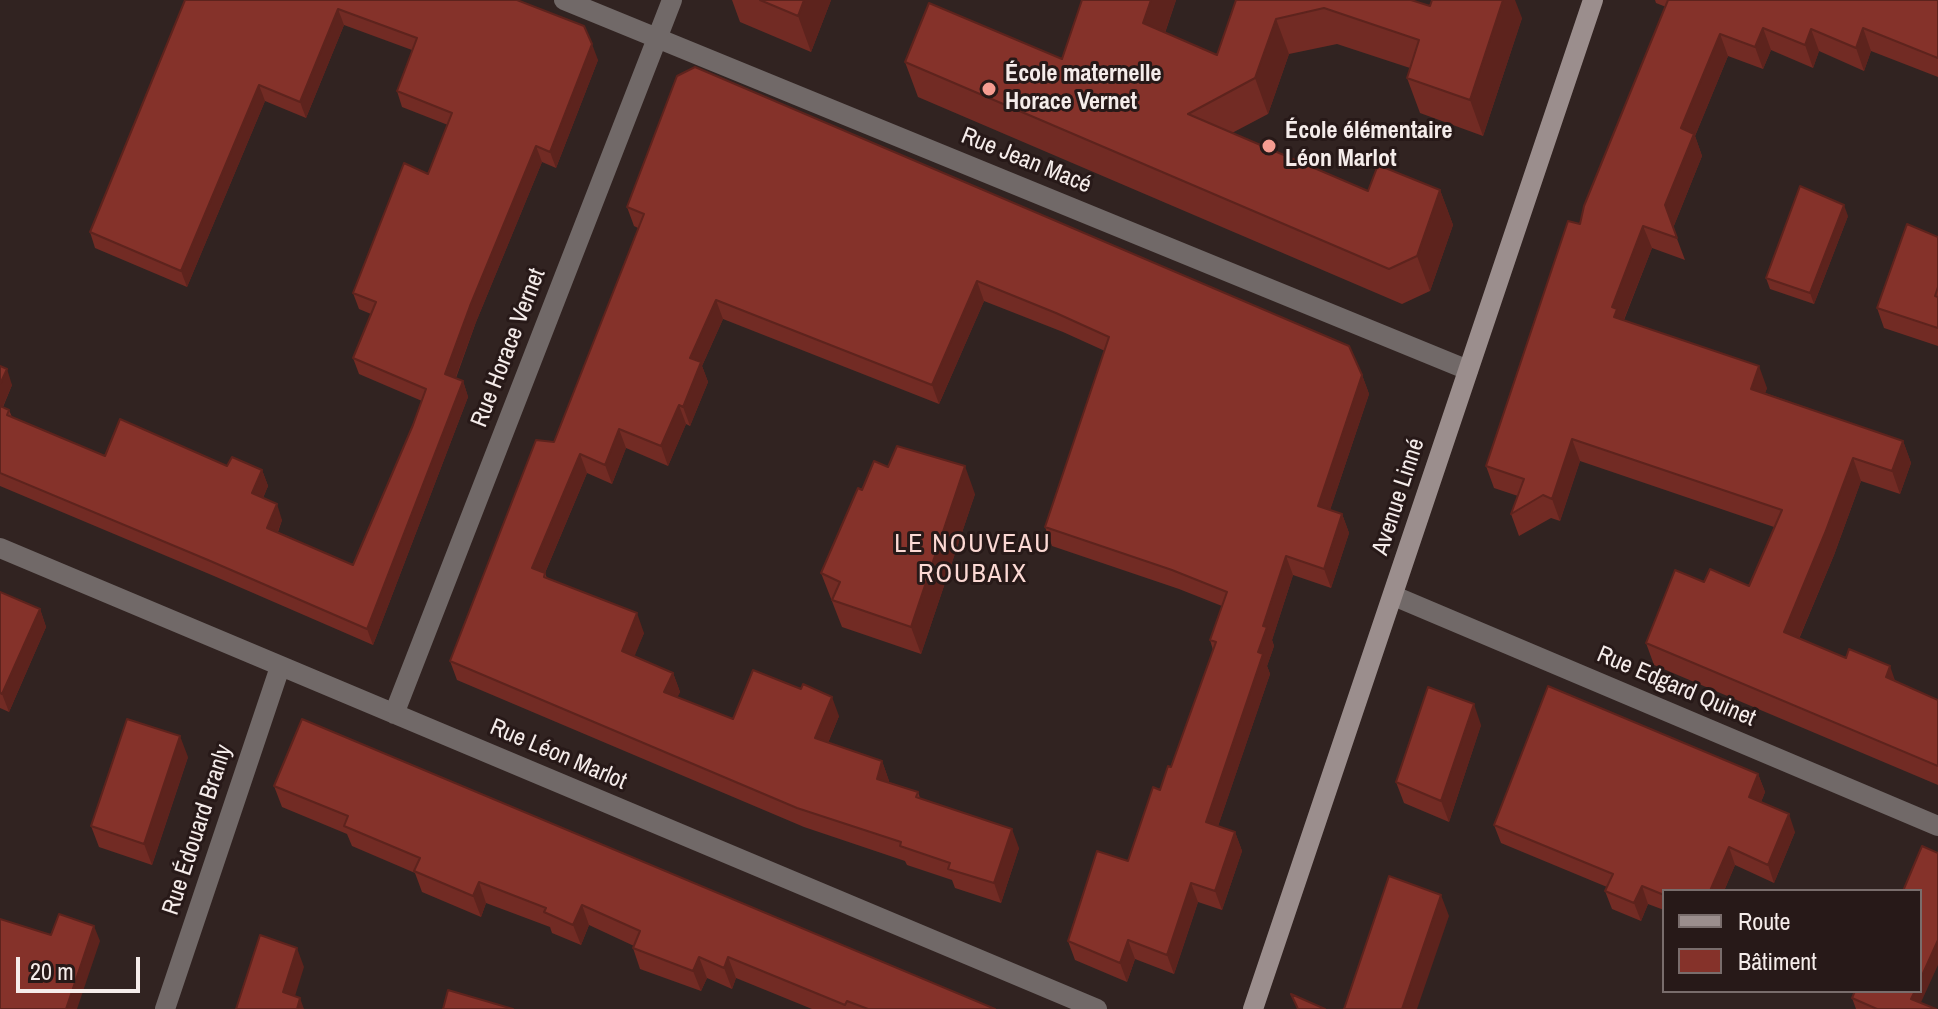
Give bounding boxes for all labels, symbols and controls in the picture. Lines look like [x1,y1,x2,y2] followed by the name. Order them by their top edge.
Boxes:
[1005,61,1161,117] place label: École maternelle Horace Vernet
[980,80,998,98] marker: École maternelle Horace Vernet
[1285,118,1452,174] place label: École élémentaire Léon Marlot
[957,122,1095,200] street label: Rue Jean Macé
[1260,137,1278,155] marker: École élémentaire Léon Marlot
[466,265,552,431] street label: Rue Horace Vernet
[1367,435,1431,559] street label: Avenue Linné
[894,529,1052,590] district label: LE NOUVEAU ROUBAIX
[1592,641,1760,733] street label: Rue Edgard Quinet
[485,713,631,797] street label: Rue Léon Marlot
[157,741,239,919] street label: Rue Édouard Branly
[1662,889,1922,993] legend
[1738,905,1791,937] text: Route
[20,941,144,991] scale bar
[1738,945,1817,977] text: Bâtiment
[30,955,74,987] text: 20 m

